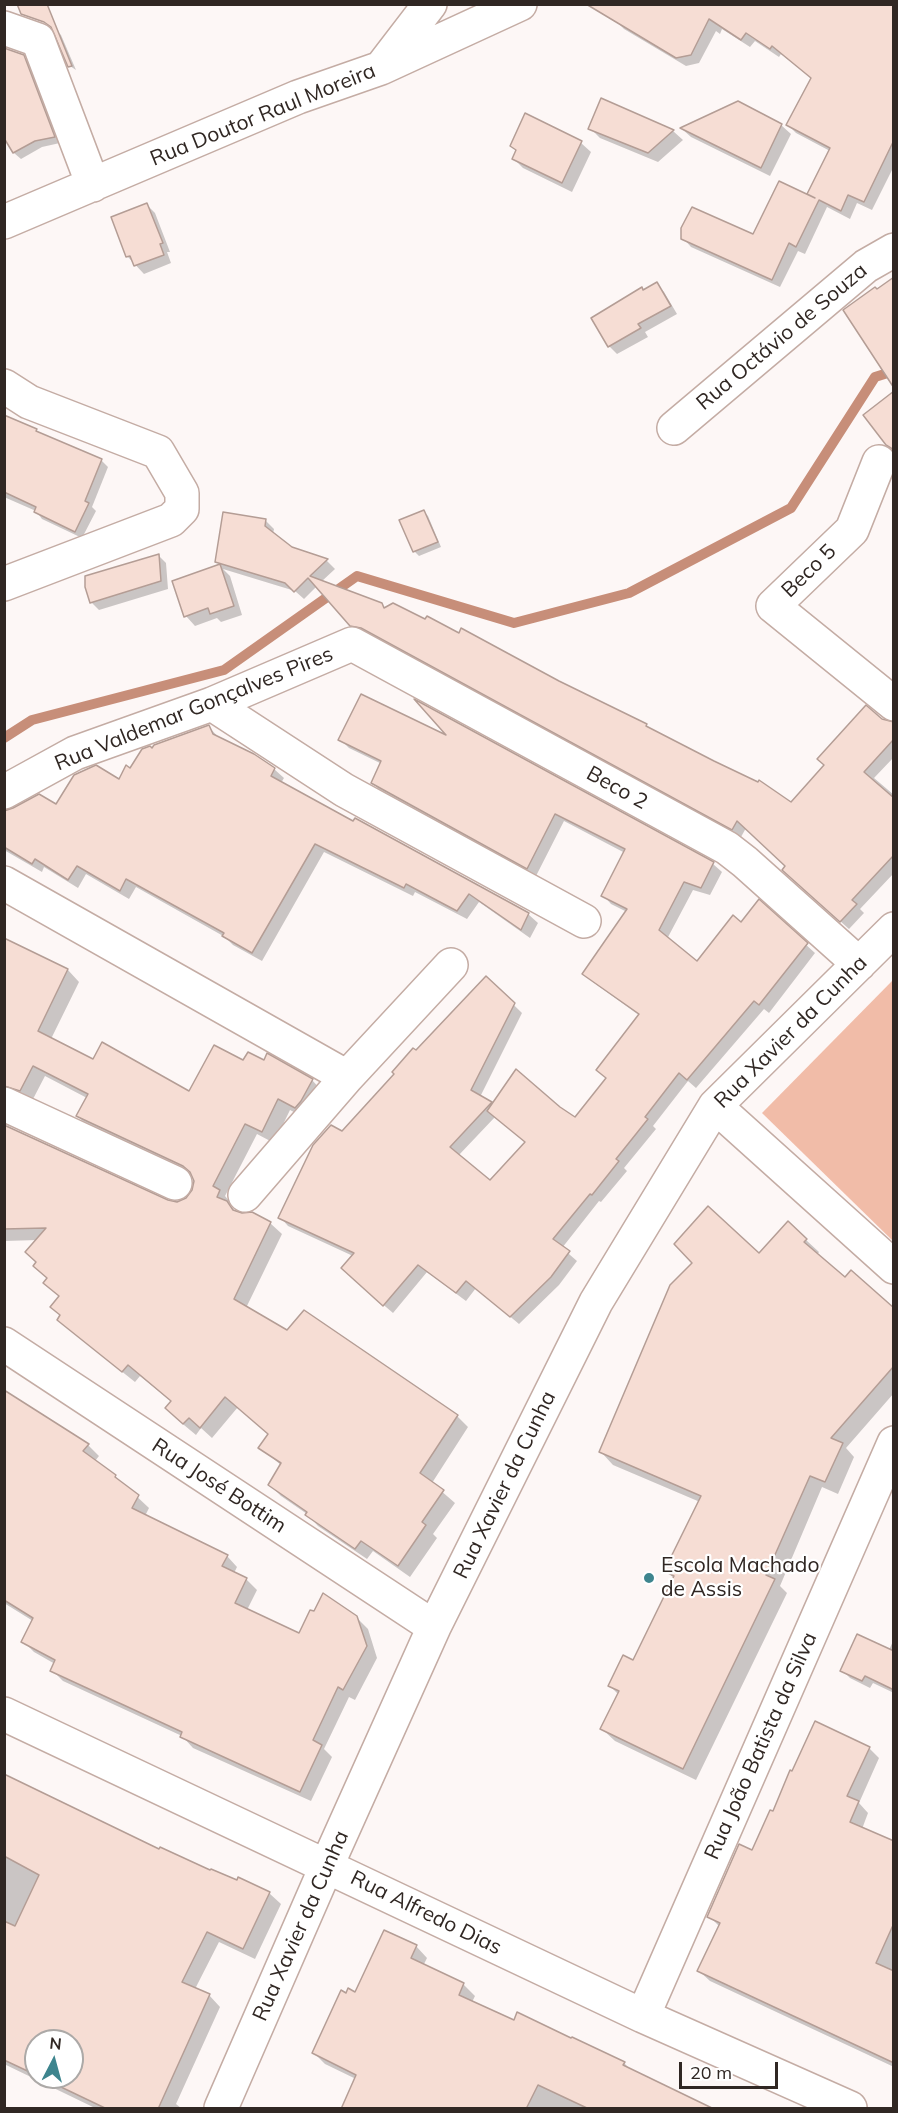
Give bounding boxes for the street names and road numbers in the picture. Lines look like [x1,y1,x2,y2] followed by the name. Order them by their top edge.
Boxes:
[147,58,379,172] street label: Rua Doutor Raul Moreira
[692,258,872,416] street label: Rua Octávio de Souza
[777,539,841,603] street label: Beco 5
[51,642,337,776] street label: Rua Valdemar Gonçalves Pires
[582,761,652,815] street label: Beco 2
[709,950,873,1114] street label: Rua Xavier da Cunha
[449,1387,561,1583] street label: Rua Xavier da Cunha
[147,1433,291,1539] street label: Rua José Bottim
[699,1629,823,1863] street label: Rua João Batista da Silva
[248,1827,354,2025] street label: Rua Xavier da Cunha
[346,1866,506,1960] street label: Rua Alfredo Dias

